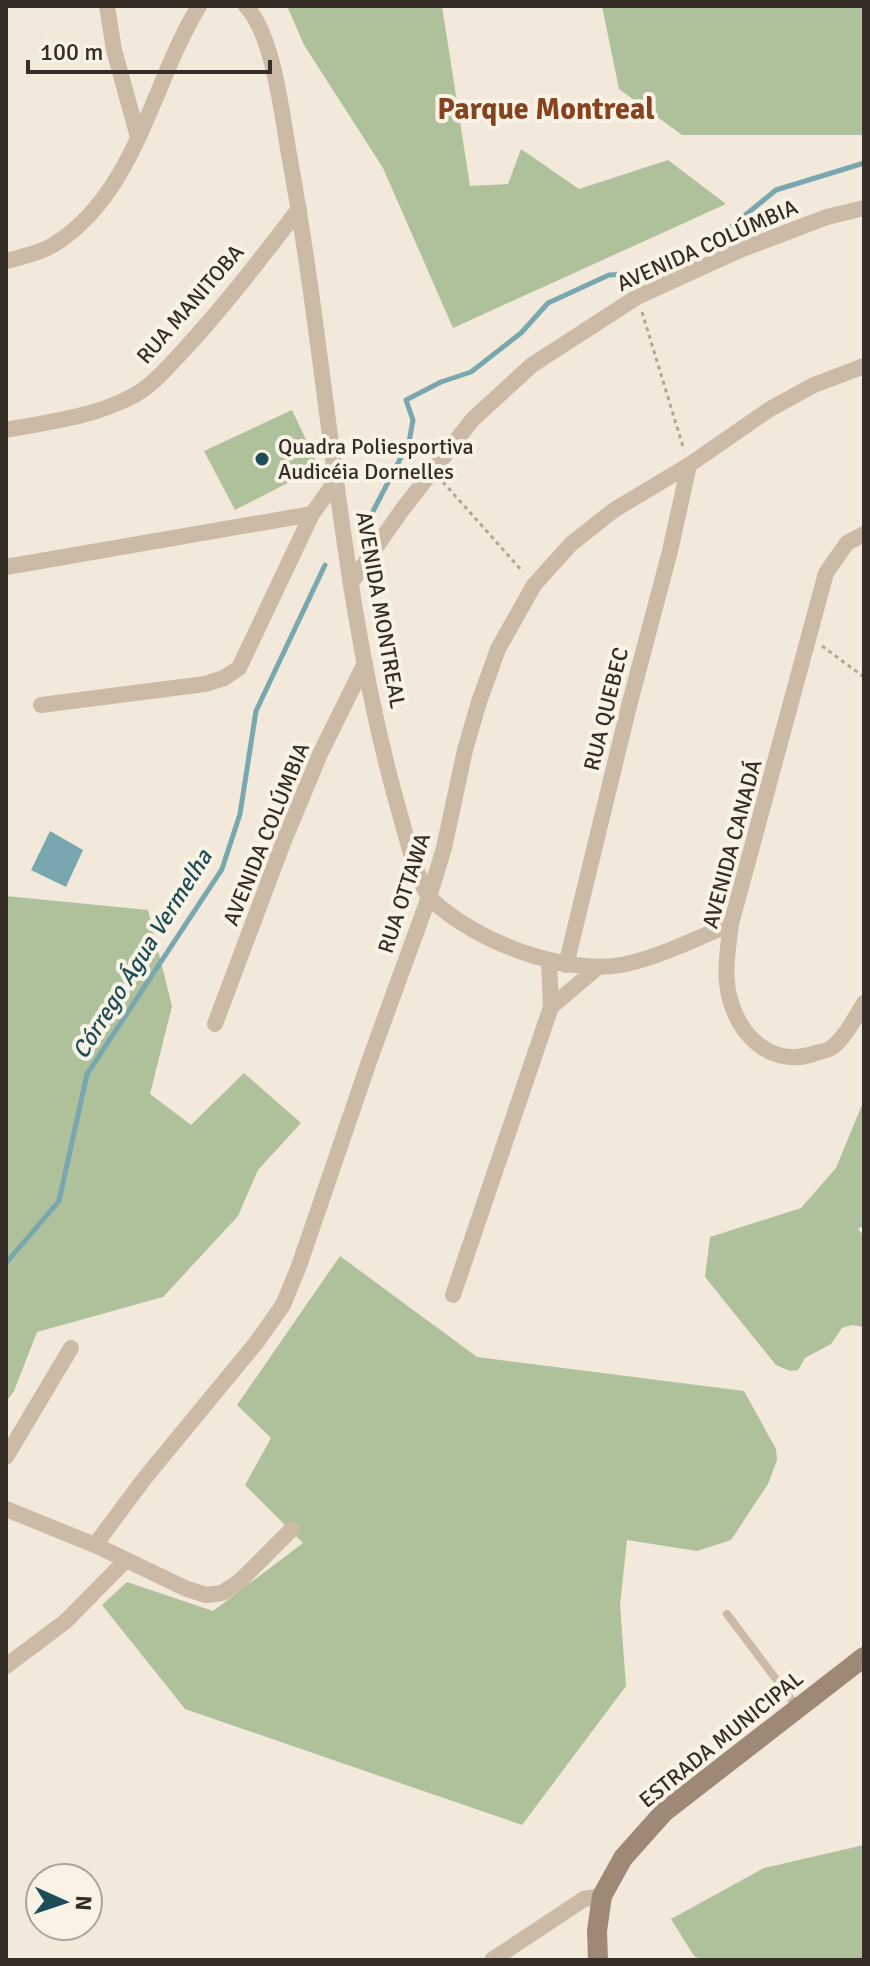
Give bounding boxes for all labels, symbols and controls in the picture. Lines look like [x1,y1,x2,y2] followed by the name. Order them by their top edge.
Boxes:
[28,24,270,74] scale bar
[40,37,103,67] text: 100 m
[437,91,655,128] district label: Parque Montreal
[612,193,802,297] street label: AVENIDA COLÚMBIA
[131,238,250,369] street label: RUA MANITOBA
[278,433,474,485] place label: Quadra Poliesportiva Audicéia Dornelles
[253,450,271,468] marker: Quadra Poliesportiva Audicéia Dornelles
[350,509,412,711] street label: AVENIDA MONTREAL
[578,645,634,773] street label: RUA QUEBEC
[217,738,315,930] street label: AVENIDA COLÚMBIA
[696,756,768,931] street label: AVENIDA CANADÁ
[372,829,436,957] street label: RUA OTTAWA
[65,843,219,1064] water label: Córrego Água Vermelha
[634,1665,808,1813] street label: ESTRADA MUNICIPAL
[24,1862,104,1942] north arrow
[70,1895,97,1911] text: N

